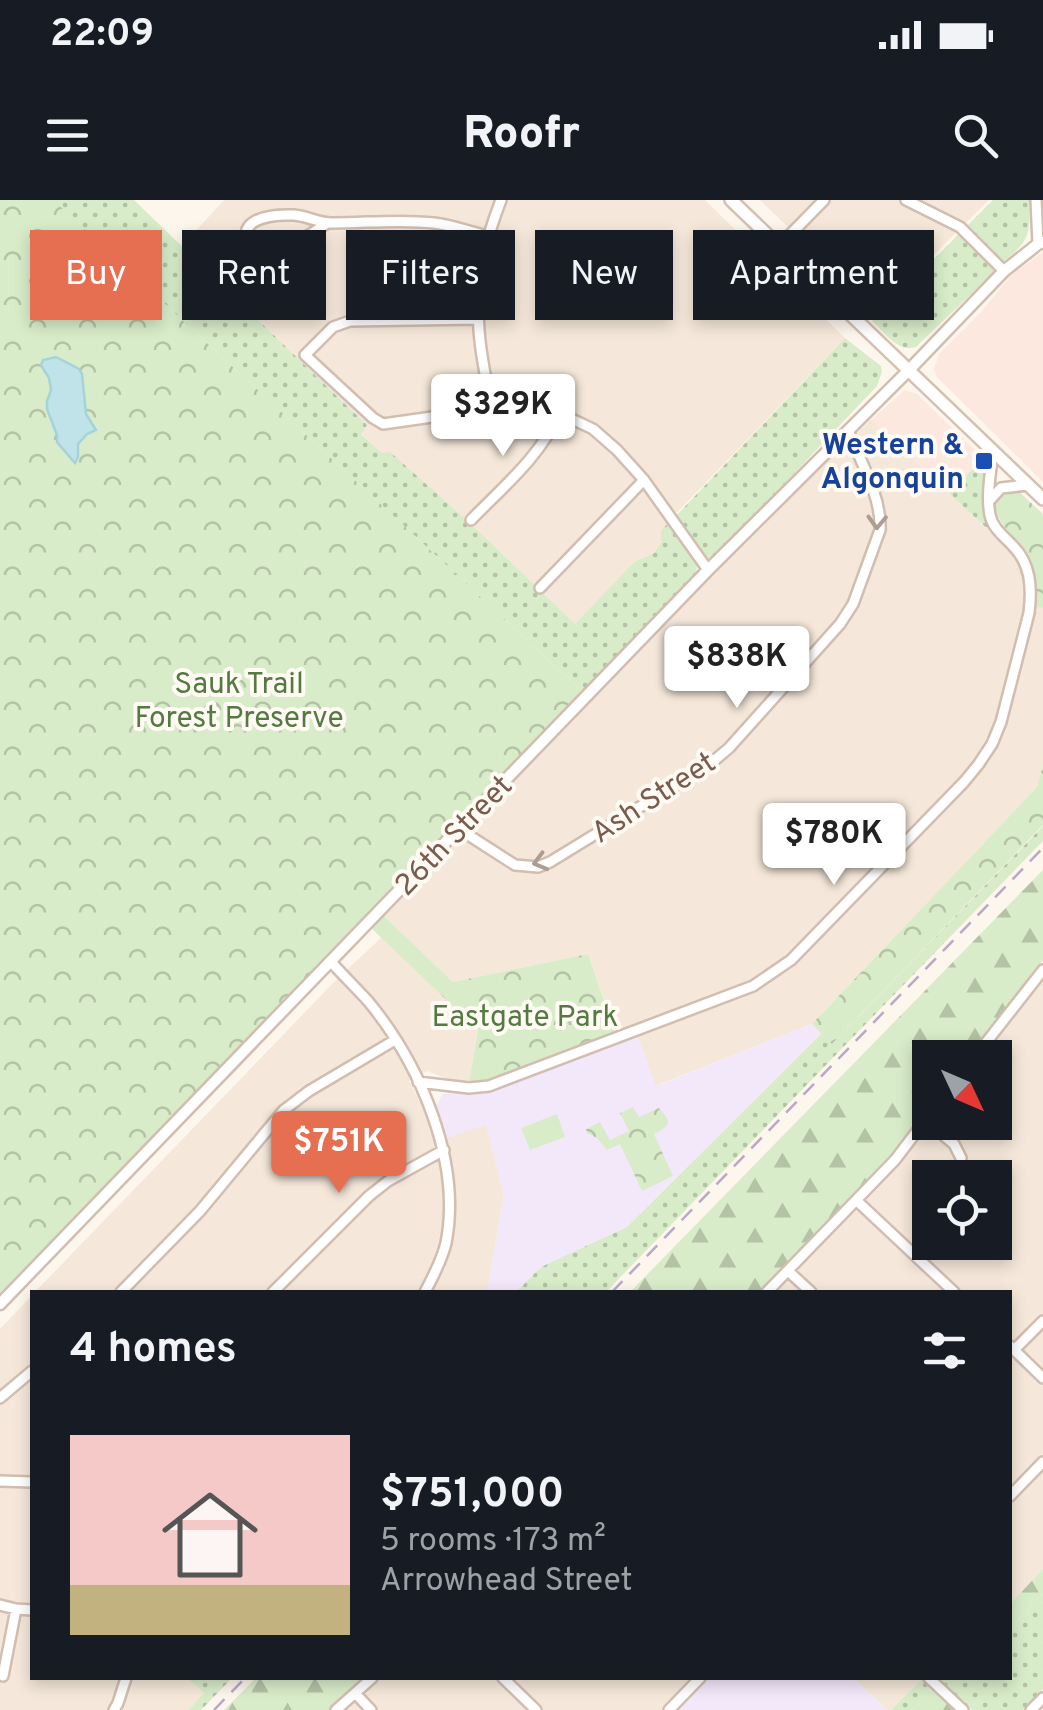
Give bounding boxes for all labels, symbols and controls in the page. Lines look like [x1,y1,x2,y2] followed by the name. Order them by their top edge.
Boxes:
[50,11,154,60] text: 22:09
[463,107,580,164] text: Roofr
[40,108,95,163] icon: menu
[948,108,1003,163] icon: search
[30,230,162,320] chip: Buy
[182,230,326,320] chip: Rent
[346,230,515,320] chip: Filters
[535,230,673,320] chip: New
[693,230,934,320] chip: Apartment
[433,374,573,459] pin: $329K
[453,386,553,426] text: $329K
[821,428,964,499] place label: Western & Algonquin
[973,450,995,472] marker: Western & Algonquin
[867,515,888,530] one-way arrow
[667,626,807,711] pin: $838K
[686,638,788,678] text: $838K
[134,667,344,738] park label: Sauk Trail Forest Preserve
[585,745,723,853] street label: Ash Street
[388,769,521,905] street label: 26th Street
[764,803,904,888] pin: $780K
[785,815,883,855] text: $780K
[531,851,549,872] one-way arrow
[432,1000,619,1037] park label: Eastgate Park
[912,1040,1012,1140] north arrow
[912,1040,1012,1260] map controls
[269,1111,409,1196] pin: $751K
[293,1123,385,1163] text: $751K
[912,1160,1012,1260] button: locate
[917,1323,972,1378] icon: filters
[70,1324,237,1377] text: 4 homes
[380,1469,564,1522] text: $751,000
[150,1475,270,1595] icon: home
[380,1522,606,1562] text: 5 rooms · 173 m²
[380,1562,633,1602] text: Arrowhead Street

